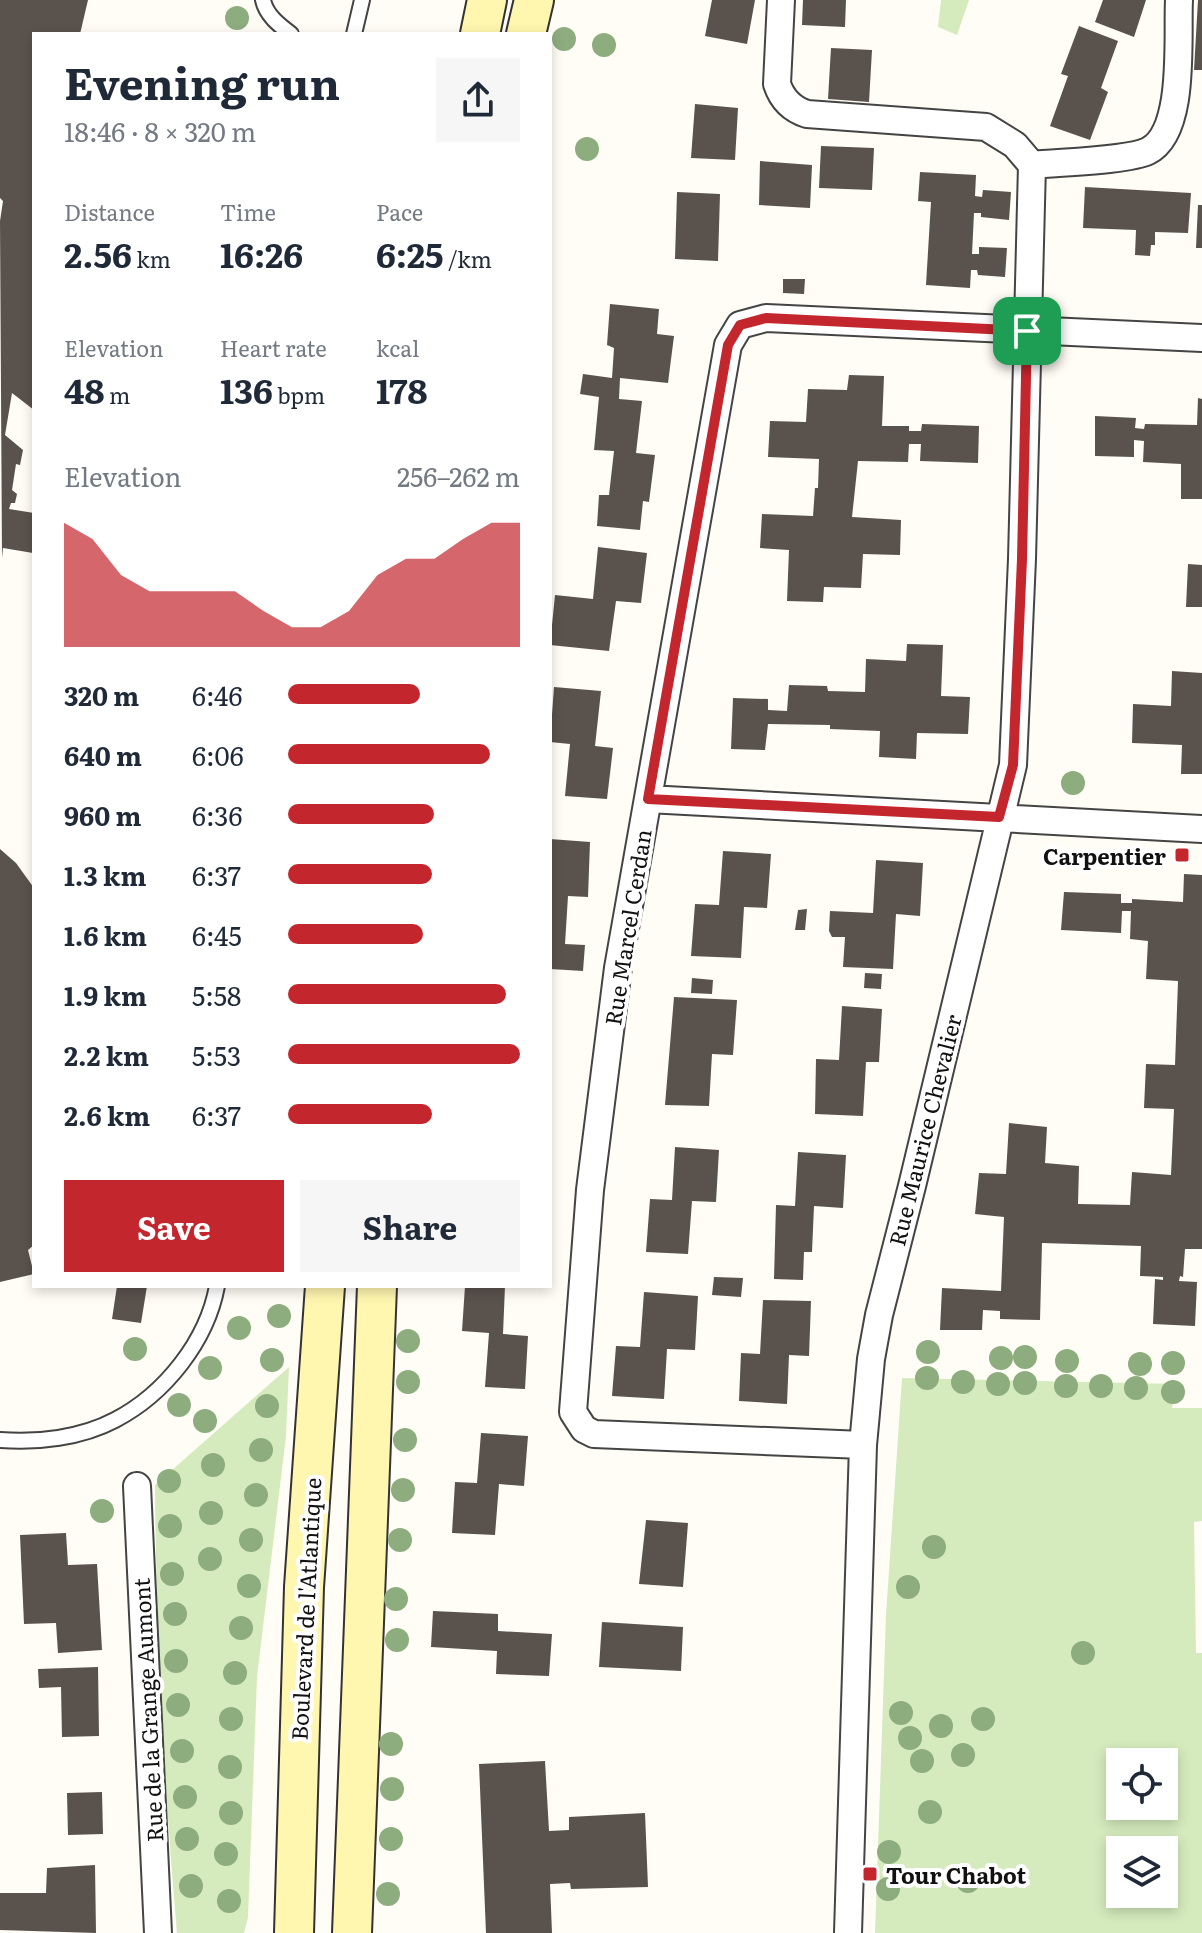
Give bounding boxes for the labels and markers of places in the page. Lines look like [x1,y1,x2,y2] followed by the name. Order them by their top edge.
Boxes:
[993,297,1061,365] pin
[1043,839,1166,872] place label: Carpentier
[1173,846,1191,864] marker: Carpentier
[886,1858,1026,1891] place label: Tour Chabot
[861,1865,879,1883] marker: Tour Chabot

